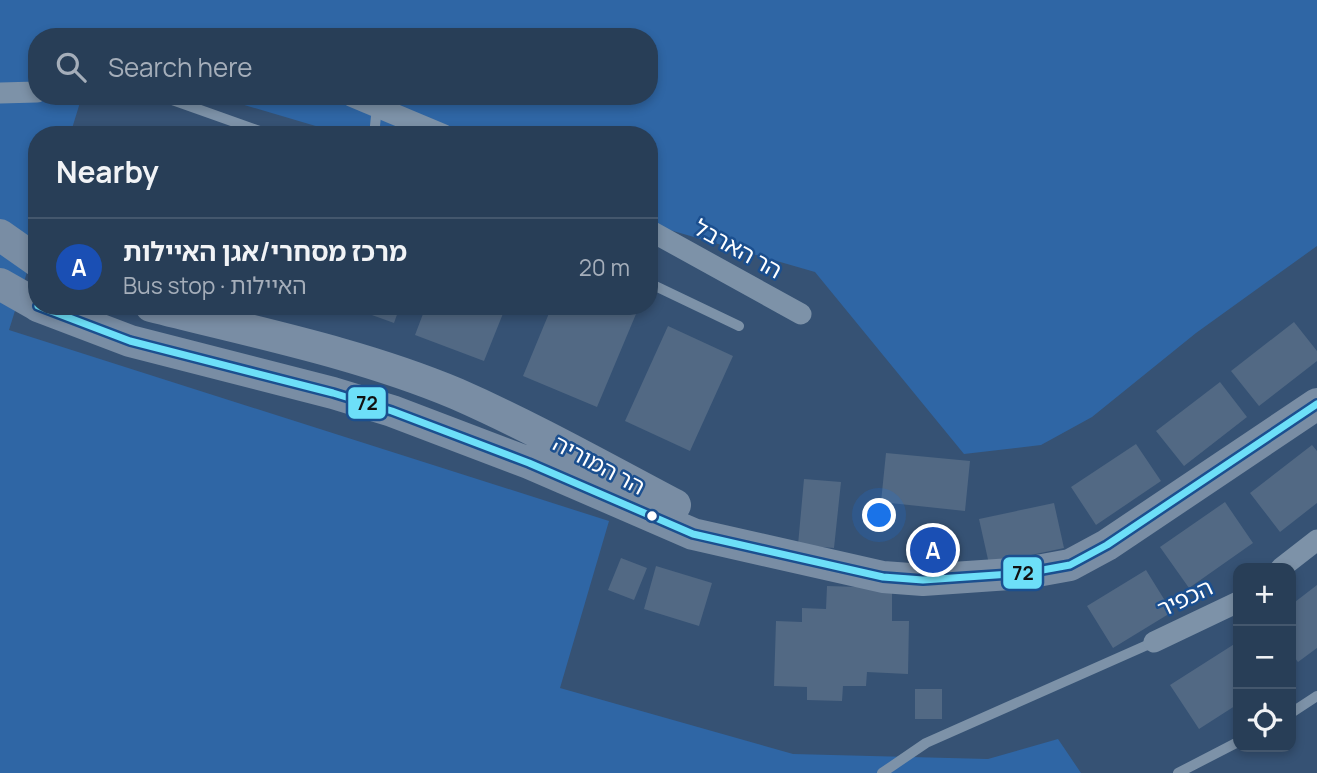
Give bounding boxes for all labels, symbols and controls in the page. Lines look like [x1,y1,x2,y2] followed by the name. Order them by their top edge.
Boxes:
[28,28,658,105] search box
[52,48,90,86] icon: search
[108,49,253,85] text: Search here
[56,151,159,192] text: Nearby
[689,211,788,285] street label: הר הארבל
[123,233,407,269] text: מרכז מסחרי/אגן האיילות
[71,251,87,283] text: A
[579,251,630,283] text: 20 m
[123,269,307,301] text: Bus stop · האיילות
[347,386,387,420] line badge: 72
[356,390,378,416] text: 72
[548,426,651,502] street label: הר המוריה
[862,498,896,532] your location
[645,509,659,523] unlabelled marker
[910,524,956,576] pin: A
[1002,556,1043,590] line badge: 72
[1012,560,1034,586] text: 72
[1233,563,1296,752] map controls
[1233,563,1296,626] button: +
[1152,570,1218,624] street label: הכפיר
[1233,626,1296,689] button: −
[1233,689,1296,752] button: locate

